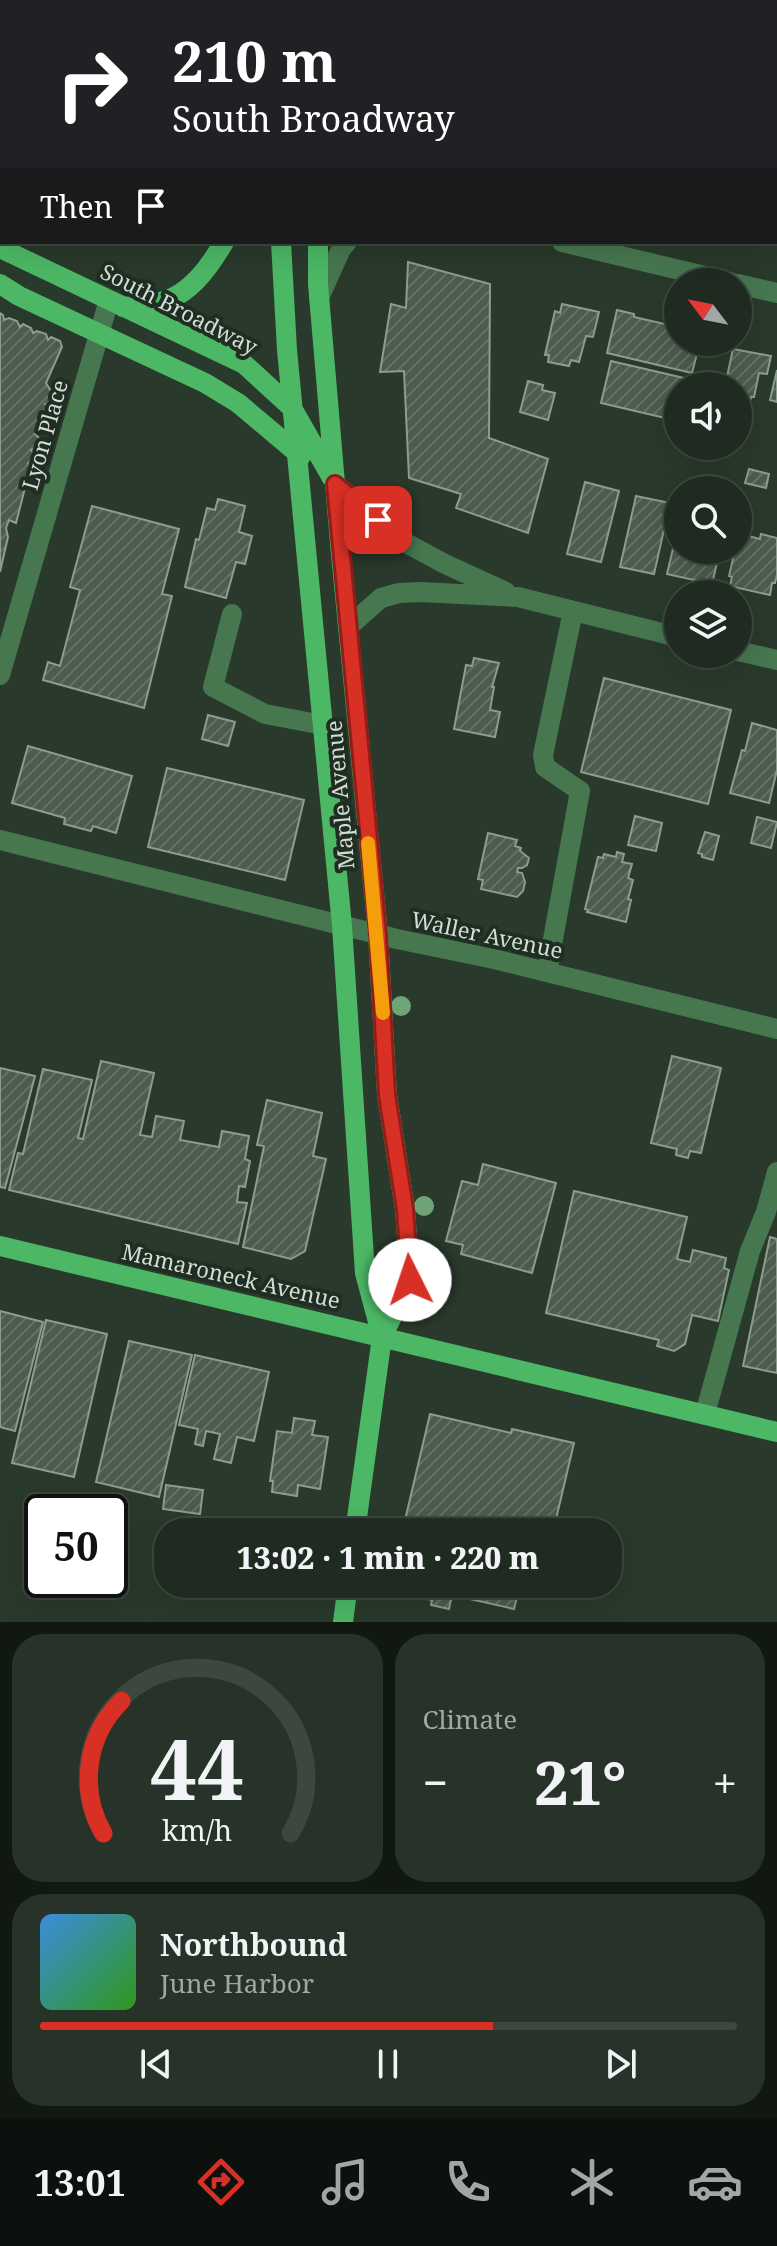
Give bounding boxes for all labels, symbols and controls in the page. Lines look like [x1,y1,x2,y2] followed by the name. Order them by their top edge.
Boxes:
[172,22,337,98] text: 210 m
[40,32,144,136] icon: right
[172,94,455,143] text: South Broadway
[129,184,173,228] icon: arrive
[40,186,113,227] text: Then
[96,256,264,361] street label: South Broadway
[664,268,752,356] north arrow
[664,268,752,668] map controls
[664,372,752,460] button: sound
[14,376,74,493] street label: Lyon Place
[664,476,752,564] button: search
[344,486,412,554] pin
[356,498,400,542] icon: arrive
[664,580,752,668] button: layers
[318,719,360,871] street label: Maple Avenue
[409,903,566,965] street label: Waller Avenue
[119,1235,343,1315] street label: Mamaroneck Avenue
[368,1238,452,1322] position arrow
[24,1494,128,1598] speed limit sign: 50
[237,1537,539,1578] text: 13:02 · 1 min · 220 m
[423,1701,517,1737] text: Climate
[150,1711,244,1824] text: 44
[534,1741,626,1823] text: 21°
[423,1752,448,1812] text: −
[712,1752,737,1812] text: +
[162,1810,232,1849] text: km/h
[160,1924,347,1965] text: Northbound
[160,1965,314,2001] text: June Harbor
[134,2042,178,2086] icon: previous
[366,2042,410,2086] icon: pause
[599,2042,643,2086] icon: next
[193,2154,249,2210] icon: directions
[317,2154,373,2210] icon: music
[440,2154,496,2210] icon: phone
[564,2154,620,2210] icon: climate
[687,2154,743,2210] icon: car
[34,2158,126,2207] text: 13:01

